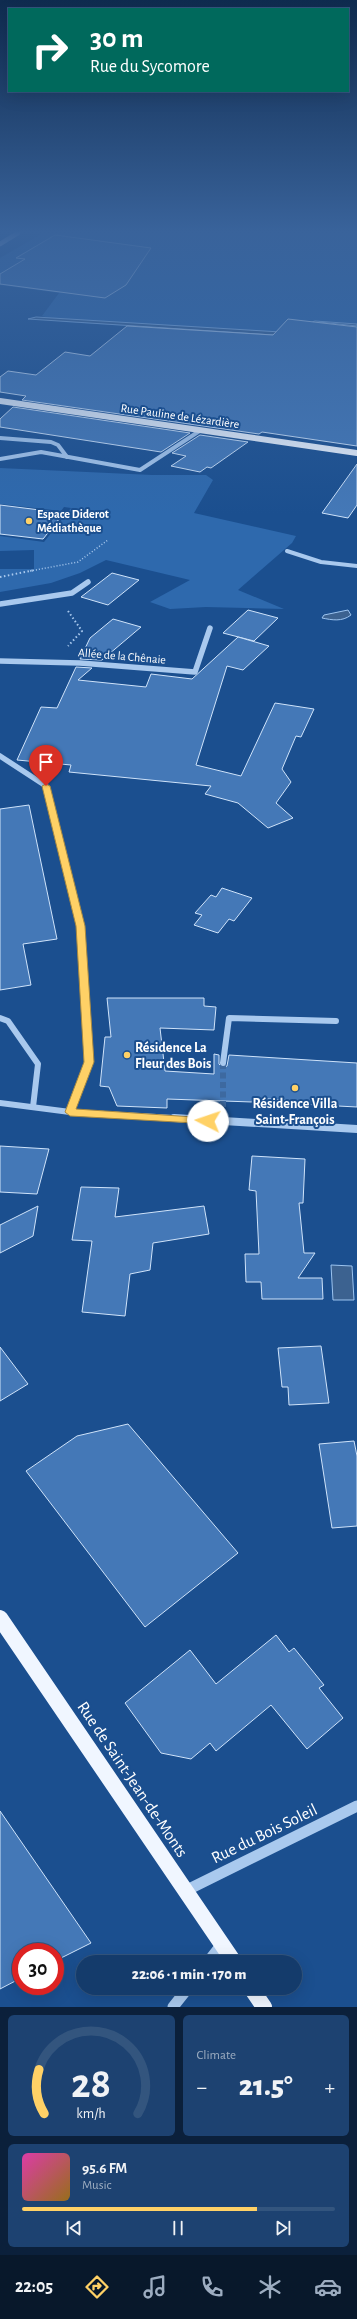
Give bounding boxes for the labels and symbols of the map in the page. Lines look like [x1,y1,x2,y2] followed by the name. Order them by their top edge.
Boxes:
[120,402,240,430] street label: Rue Pauline de Lézardière
[37,508,109,534] place label: Espace Diderot Médiathèque
[24,516,34,526] marker: Espace Diderot Médiathèque
[77,646,167,666] street label: Allée de la Chênaie
[29,745,63,786] pin
[135,1041,211,1071] place label: Résidence La Fleur des Bois
[122,1050,132,1060] marker: Résidence La Fleur des Bois
[290,1083,300,1093] marker: Résidence Villa Saint-François
[253,1097,338,1127] place label: Résidence Villa Saint-François
[187,1100,229,1142] position arrow
[74,1698,191,1860] street label: Rue de Saint-Jean-de-Monts
[209,1800,320,1866] street label: Rue du Bois Soleil
[12,1943,64,1995] speed limit sign: 30

